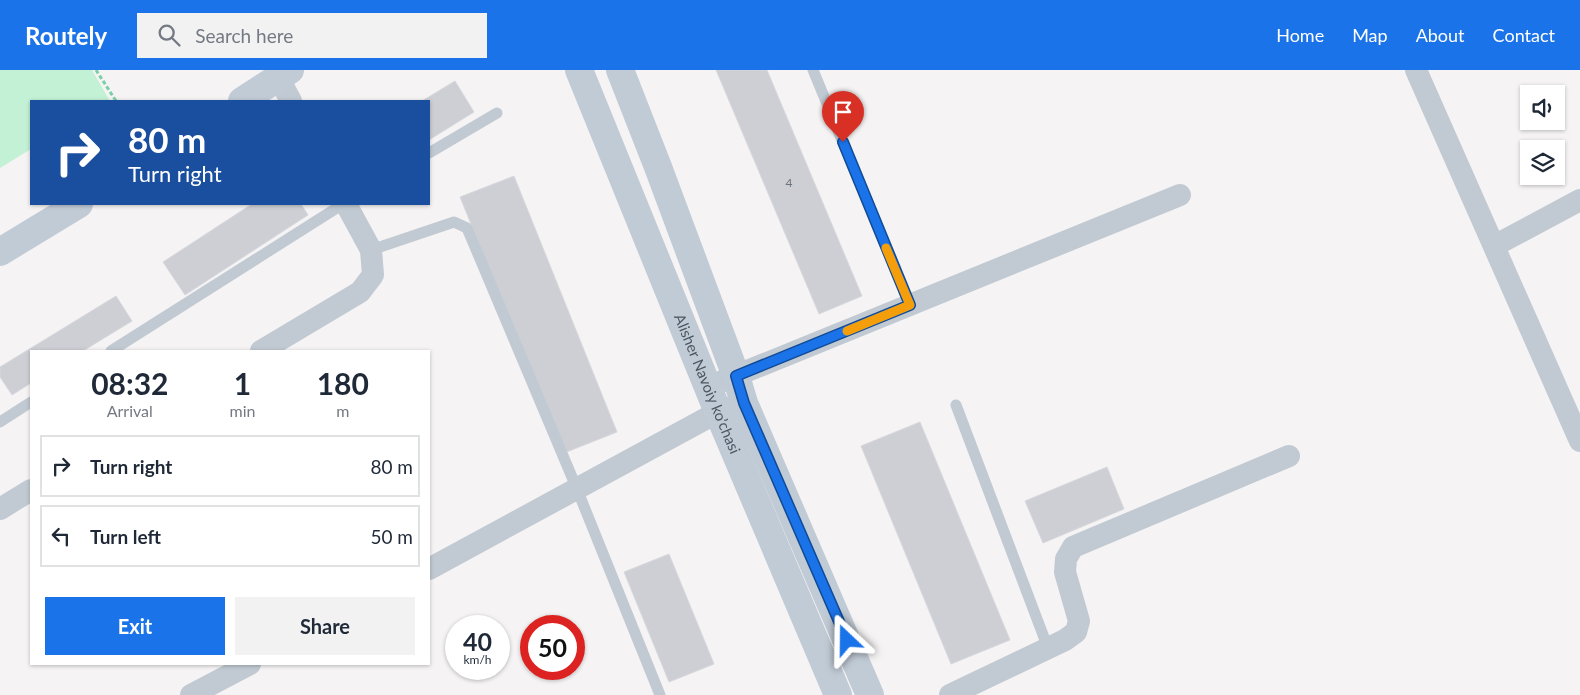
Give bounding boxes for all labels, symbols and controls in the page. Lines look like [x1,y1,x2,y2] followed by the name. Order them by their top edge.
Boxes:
[137,13,487,58] search box
[25,21,107,50] text: Routely
[155,21,183,49] icon: search
[195,24,293,47] text: Search here
[1276,24,1324,46] text: Home
[1352,24,1388,46] text: Map
[1416,24,1465,46] text: About
[1493,24,1555,46] text: Contact
[1520,85,1565,185] map controls
[1520,85,1565,130] button: sound
[822,91,864,142] pin
[829,98,857,126] icon: arrive
[128,118,206,160] text: 80 m
[45,120,110,185] icon: right
[1520,140,1565,185] button: layers
[128,160,222,187] text: Turn right
[786,175,793,190] house number: 4
[671,311,745,456] street label: Alisher Navoiy ko’chasi
[91,365,168,401] text: 08:32
[234,365,251,401] text: 1
[317,365,369,401] text: 180
[107,401,153,420] text: Arrival
[230,401,256,420] text: min
[336,401,349,420] text: m
[47,452,75,480] icon: right
[90,455,172,478] text: Turn right
[370,455,413,478] text: 80 m
[47,522,75,550] icon: left
[90,525,161,548] text: Turn left
[370,525,413,548] text: 50 m
[45,597,225,655] button: Exit
[235,597,415,655] button: Share
[820,613,872,665] position arrow
[520,615,585,680] speed limit sign: 50
[463,626,492,656] text: 40
[463,652,492,667] text: km/h

